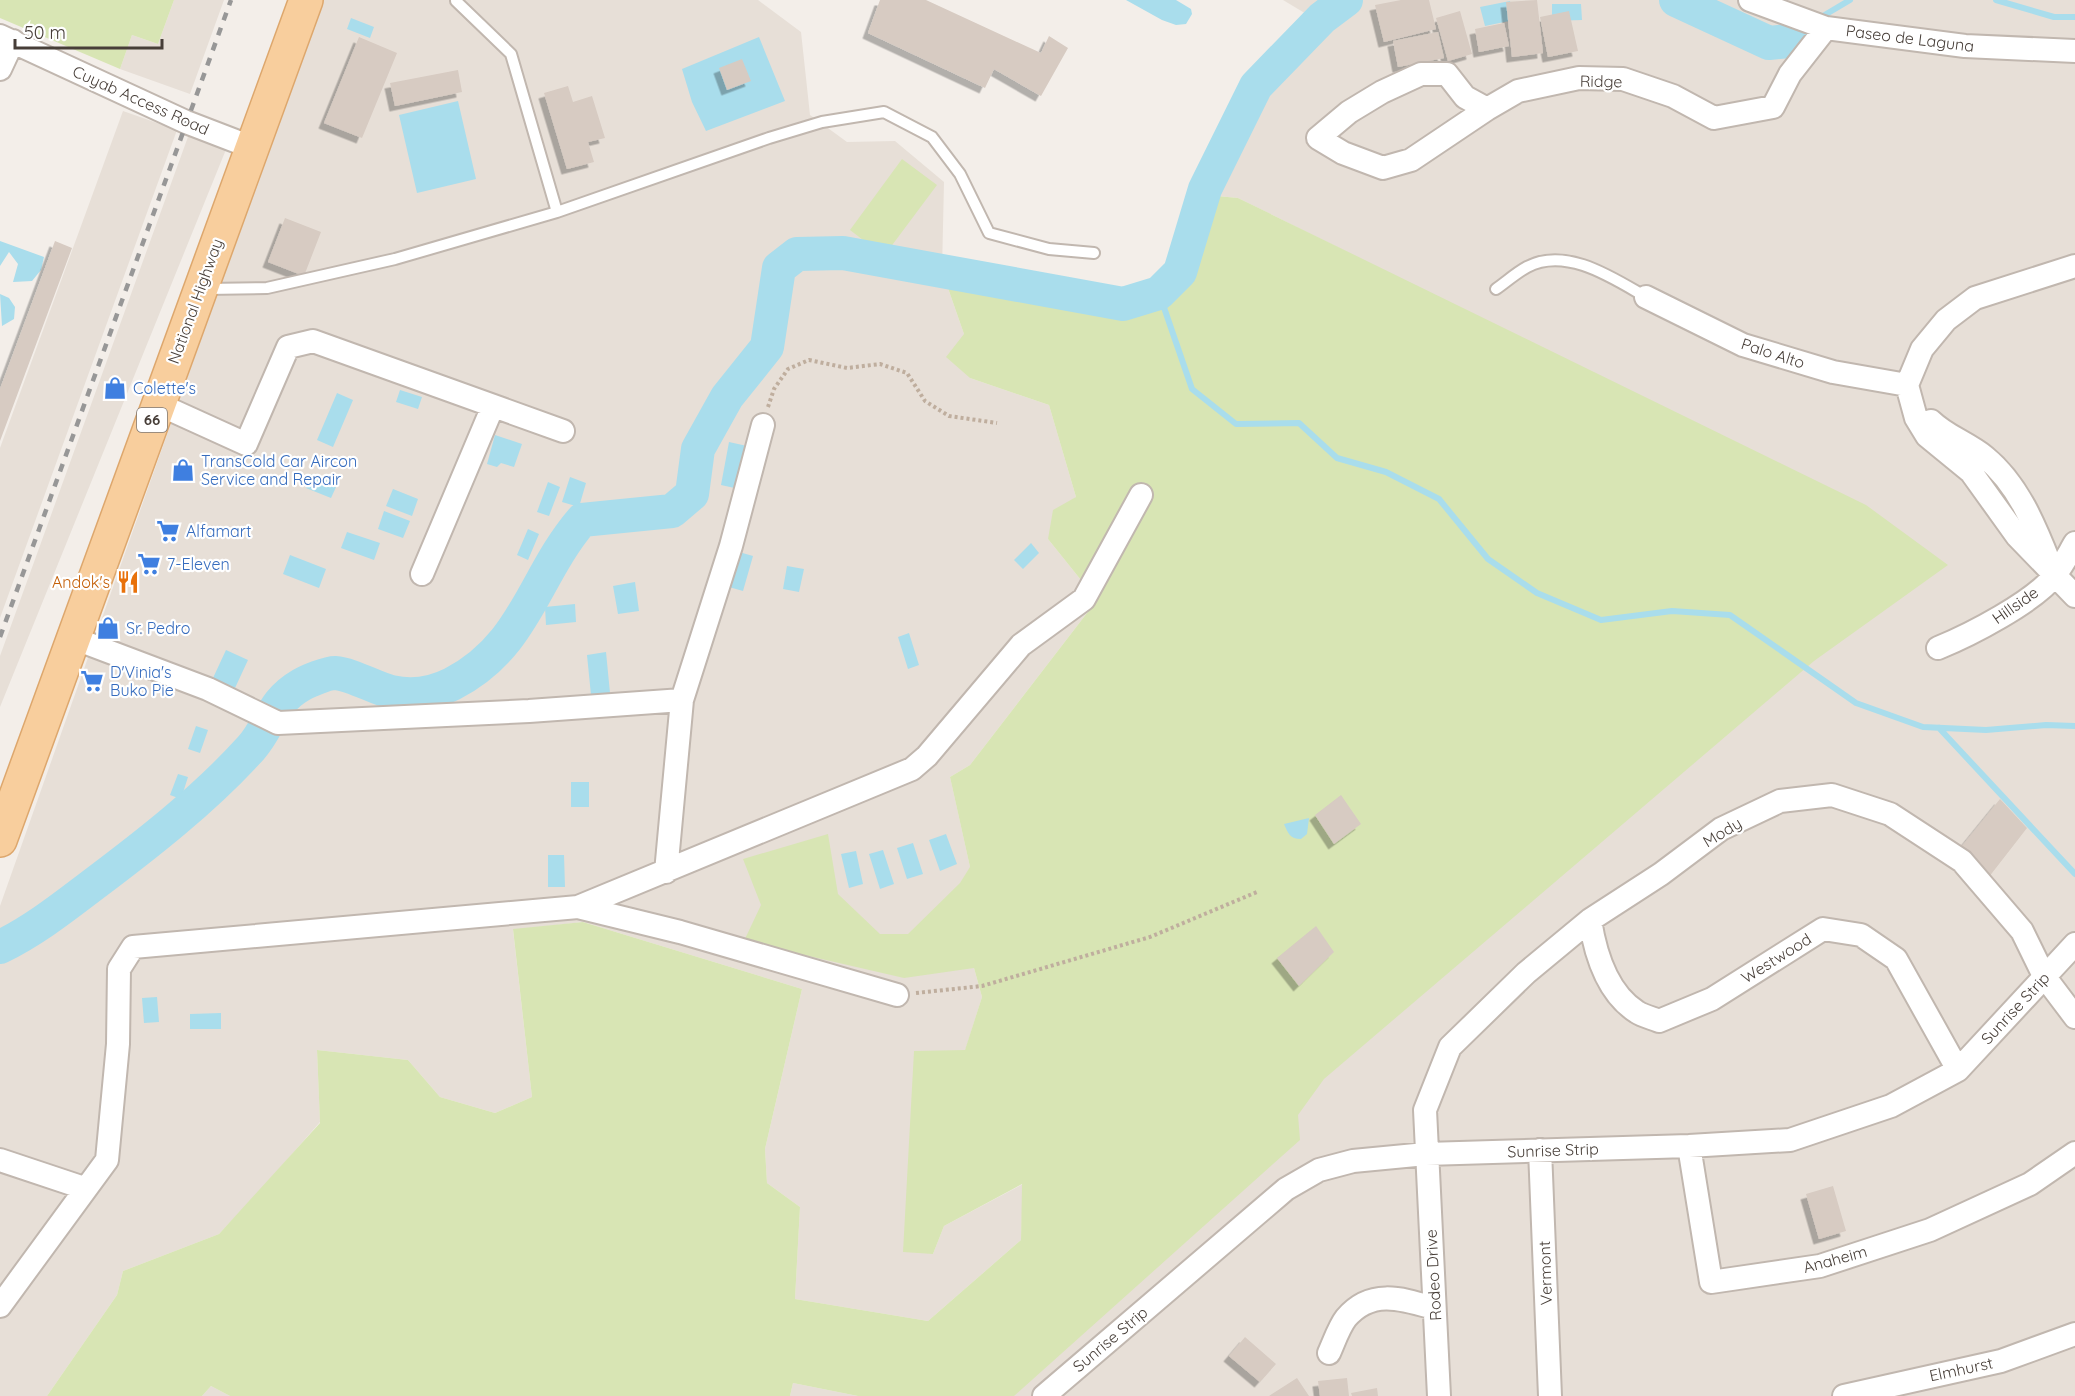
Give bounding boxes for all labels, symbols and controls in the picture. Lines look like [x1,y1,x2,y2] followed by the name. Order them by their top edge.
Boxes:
[15,12,162,50] scale bar
[1845,20,1975,56] street label: Paseo de Laguna
[24,21,66,44] text: 50 m
[70,61,212,139] street label: Cuyab Access Road
[1580,71,1622,91] street label: Ridge
[163,236,227,366] street label: National Highway
[1739,333,1807,373] street label: Palo Alto
[102,375,128,401] shop icon: Colette's
[133,378,196,398] place label: Colette's
[137,408,167,432] road number: 66
[201,451,357,489] place label: TransCold Car Aircon Service and Repair
[170,457,196,483] shop icon: TransCold Car Aircon Service and Repair
[155,518,181,544] supermarket icon: Alfamart
[186,521,251,541] place label: Alfamart
[136,551,162,577] supermarket icon: 7-Eleven
[167,554,230,574] place label: 7-Eleven
[115,569,141,595] restaurant icon: Andok's
[52,572,110,592] place label: Andok's
[1988,582,2042,628] street label: Hillside
[95,615,121,641] shop icon: Sr. Pedro
[126,618,190,638] place label: Sr. Pedro
[110,662,174,700] place label: D'Vinia's Buko Pie
[79,668,105,694] supermarket icon: D'Vinia's Buko Pie
[1699,813,1745,851] street label: Mody
[1737,929,1815,987] street label: Westwood
[1976,968,2054,1048] street label: Sunrise Strip
[1507,1138,1599,1162] street label: Sunrise Strip
[1421,1229,1445,1321] street label: Rodeo Drive
[1534,1240,1556,1306] street label: Vermont
[1801,1241,1869,1277] street label: Anaheim
[1069,1302,1151,1376] street label: Sunrise Strip
[1927,1352,1995,1386] street label: Elmhurst

